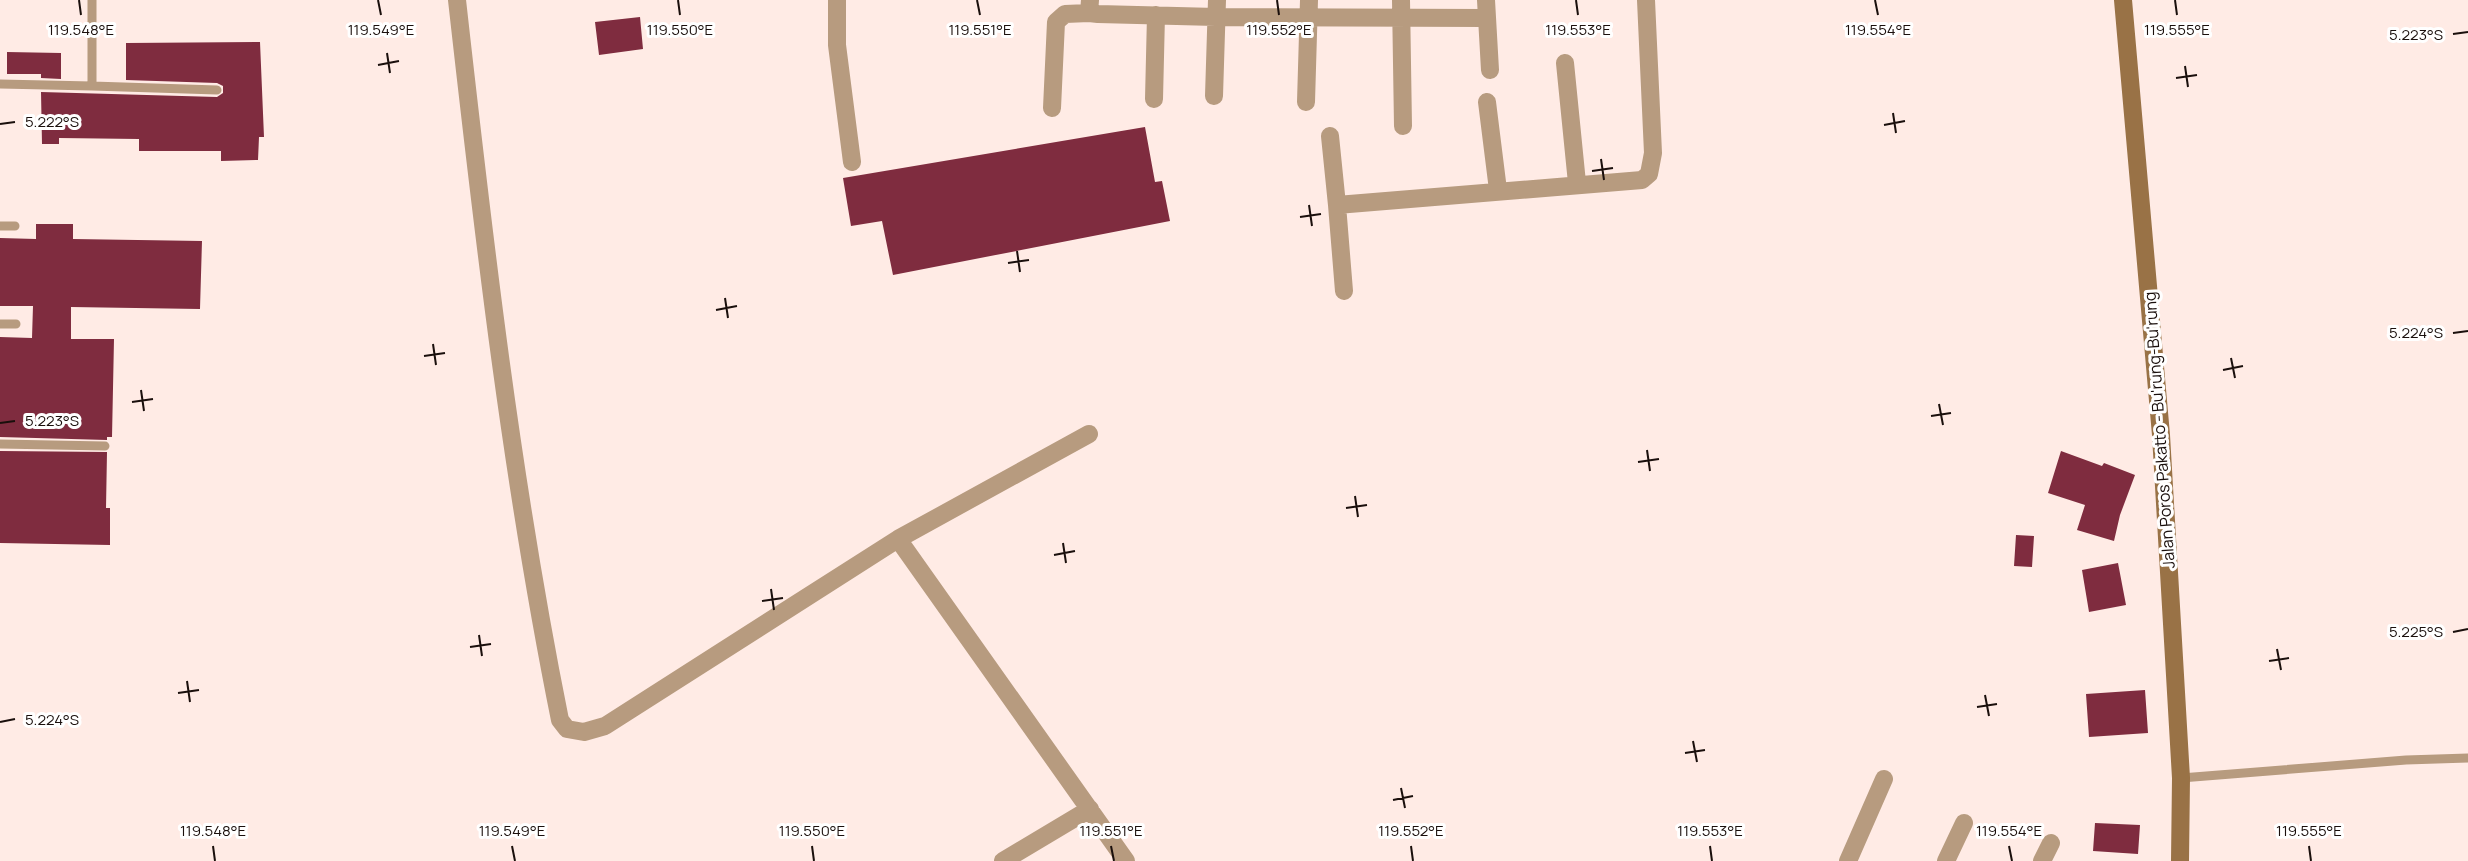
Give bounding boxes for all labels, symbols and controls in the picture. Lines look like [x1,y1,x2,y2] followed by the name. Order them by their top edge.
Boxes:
[48,19,114,40] text: 119.548°E
[348,19,414,40] text: 119.549°E
[647,19,713,40] text: 119.550°E
[949,19,1012,40] text: 119.551°E
[1246,19,1312,40] text: 119.552°E
[1545,19,1611,40] text: 119.553°E
[1845,19,1911,40] text: 119.554°E
[2144,19,2210,40] text: 119.555°E
[2389,24,2443,45] text: 5.223°S
[25,111,79,132] text: 5.222°S
[2138,291,2180,569] street label: Jalan Poros Pakatto - Bu'rung-Bu'rung
[2389,322,2443,343] text: 5.224°S
[25,410,79,431] text: 5.223°S
[2389,621,2443,642] text: 5.225°S
[25,709,79,730] text: 5.224°S
[180,820,246,841] text: 119.548°E
[479,820,545,841] text: 119.549°E
[779,820,845,841] text: 119.550°E
[1080,820,1143,841] text: 119.551°E
[1378,820,1444,841] text: 119.552°E
[1677,820,1743,841] text: 119.553°E
[1976,820,2042,841] text: 119.554°E
[2276,820,2342,841] text: 119.555°E

